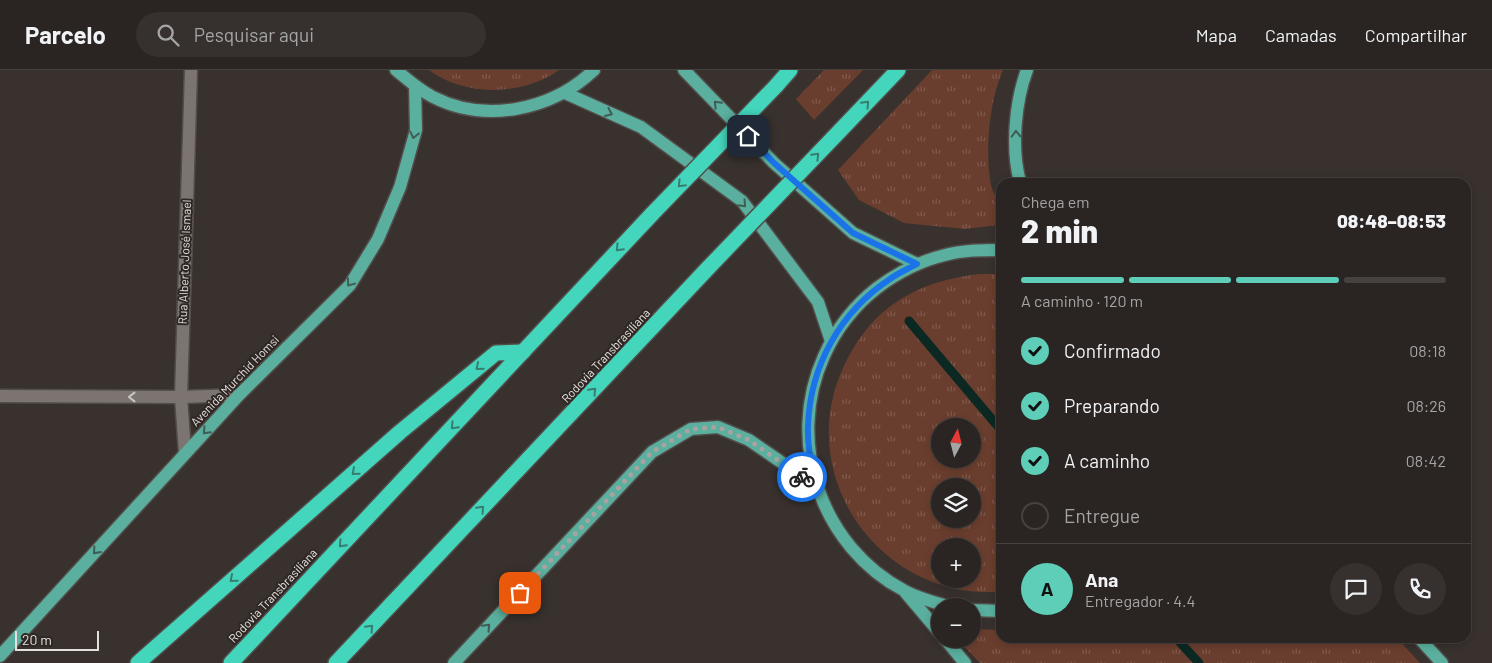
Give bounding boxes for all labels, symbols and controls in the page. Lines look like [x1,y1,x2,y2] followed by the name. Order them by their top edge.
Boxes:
[136,12,486,57] search box
[25,20,106,49] text: Parcelo
[154,21,182,49] icon: search
[194,23,314,46] text: Pesquisar aqui
[1196,24,1237,46] text: Mapa
[1265,24,1337,46] text: Camadas
[1365,24,1467,46] text: Compartilhar
[714,101,723,110] one-way arrow
[860,101,869,110] one-way arrow
[604,106,613,117] one-way arrow
[727,115,769,157] pin
[734,122,762,150] icon: home
[409,130,420,139] one-way arrow
[1011,130,1021,138] one-way arrow
[810,153,819,162] one-way arrow
[678,178,687,187] one-way arrow
[1021,192,1089,211] text: Chega em
[737,198,746,207] one-way arrow
[175,199,193,325] street label: Rua Alberto José Ismael
[1337,209,1446,232] text: 08:48–08:53
[1021,211,1098,249] text: 2 min
[616,243,625,252] one-way arrow
[347,277,356,287] one-way arrow
[1021,291,1143,310] text: A caminho · 120 m
[558,305,652,405] street label: Rodovia Transbrasiliana
[187,332,281,429] street label: Avenida Murchid Homsi
[1021,337,1049,365] icon: check
[1064,339,1161,362] text: Confirmado
[1409,341,1446,360] text: 08:18
[476,361,485,370] one-way arrow
[587,388,596,397] one-way arrow
[128,392,136,402] one-way arrow
[1021,392,1049,420] icon: check
[1064,394,1160,417] text: Preparando
[1406,396,1446,415] text: 08:26
[931,418,981,468] north arrow
[931,418,981,648] map controls
[451,420,460,429] one-way arrow
[202,426,211,435] one-way arrow
[1021,447,1049,475] icon: check
[1064,449,1150,472] text: A caminho
[1406,451,1446,470] text: 08:42
[777,452,827,502] courier
[788,463,816,491] icon: bike
[352,466,361,475] one-way arrow
[931,478,981,528] button: layers
[1064,504,1140,527] text: Entregue
[475,506,484,515] one-way arrow
[931,538,981,588] button: +
[339,539,348,548] one-way arrow
[225,545,319,645] street label: Rodovia Transbrasiliana
[93,546,102,555] one-way arrow
[1330,563,1382,615] button: chat
[1394,563,1446,615] button: phone
[1085,568,1118,591] text: Ana
[499,572,541,614] pin
[230,574,239,583] one-way arrow
[1041,577,1053,600] text: A
[506,579,534,607] icon: bag
[1085,591,1195,610] text: Entregador · 4.4
[931,598,981,648] button: −
[364,624,373,633] one-way arrow
[481,624,490,633] one-way arrow
[15,628,99,651] scale bar
[22,631,52,648] text: 20 m

